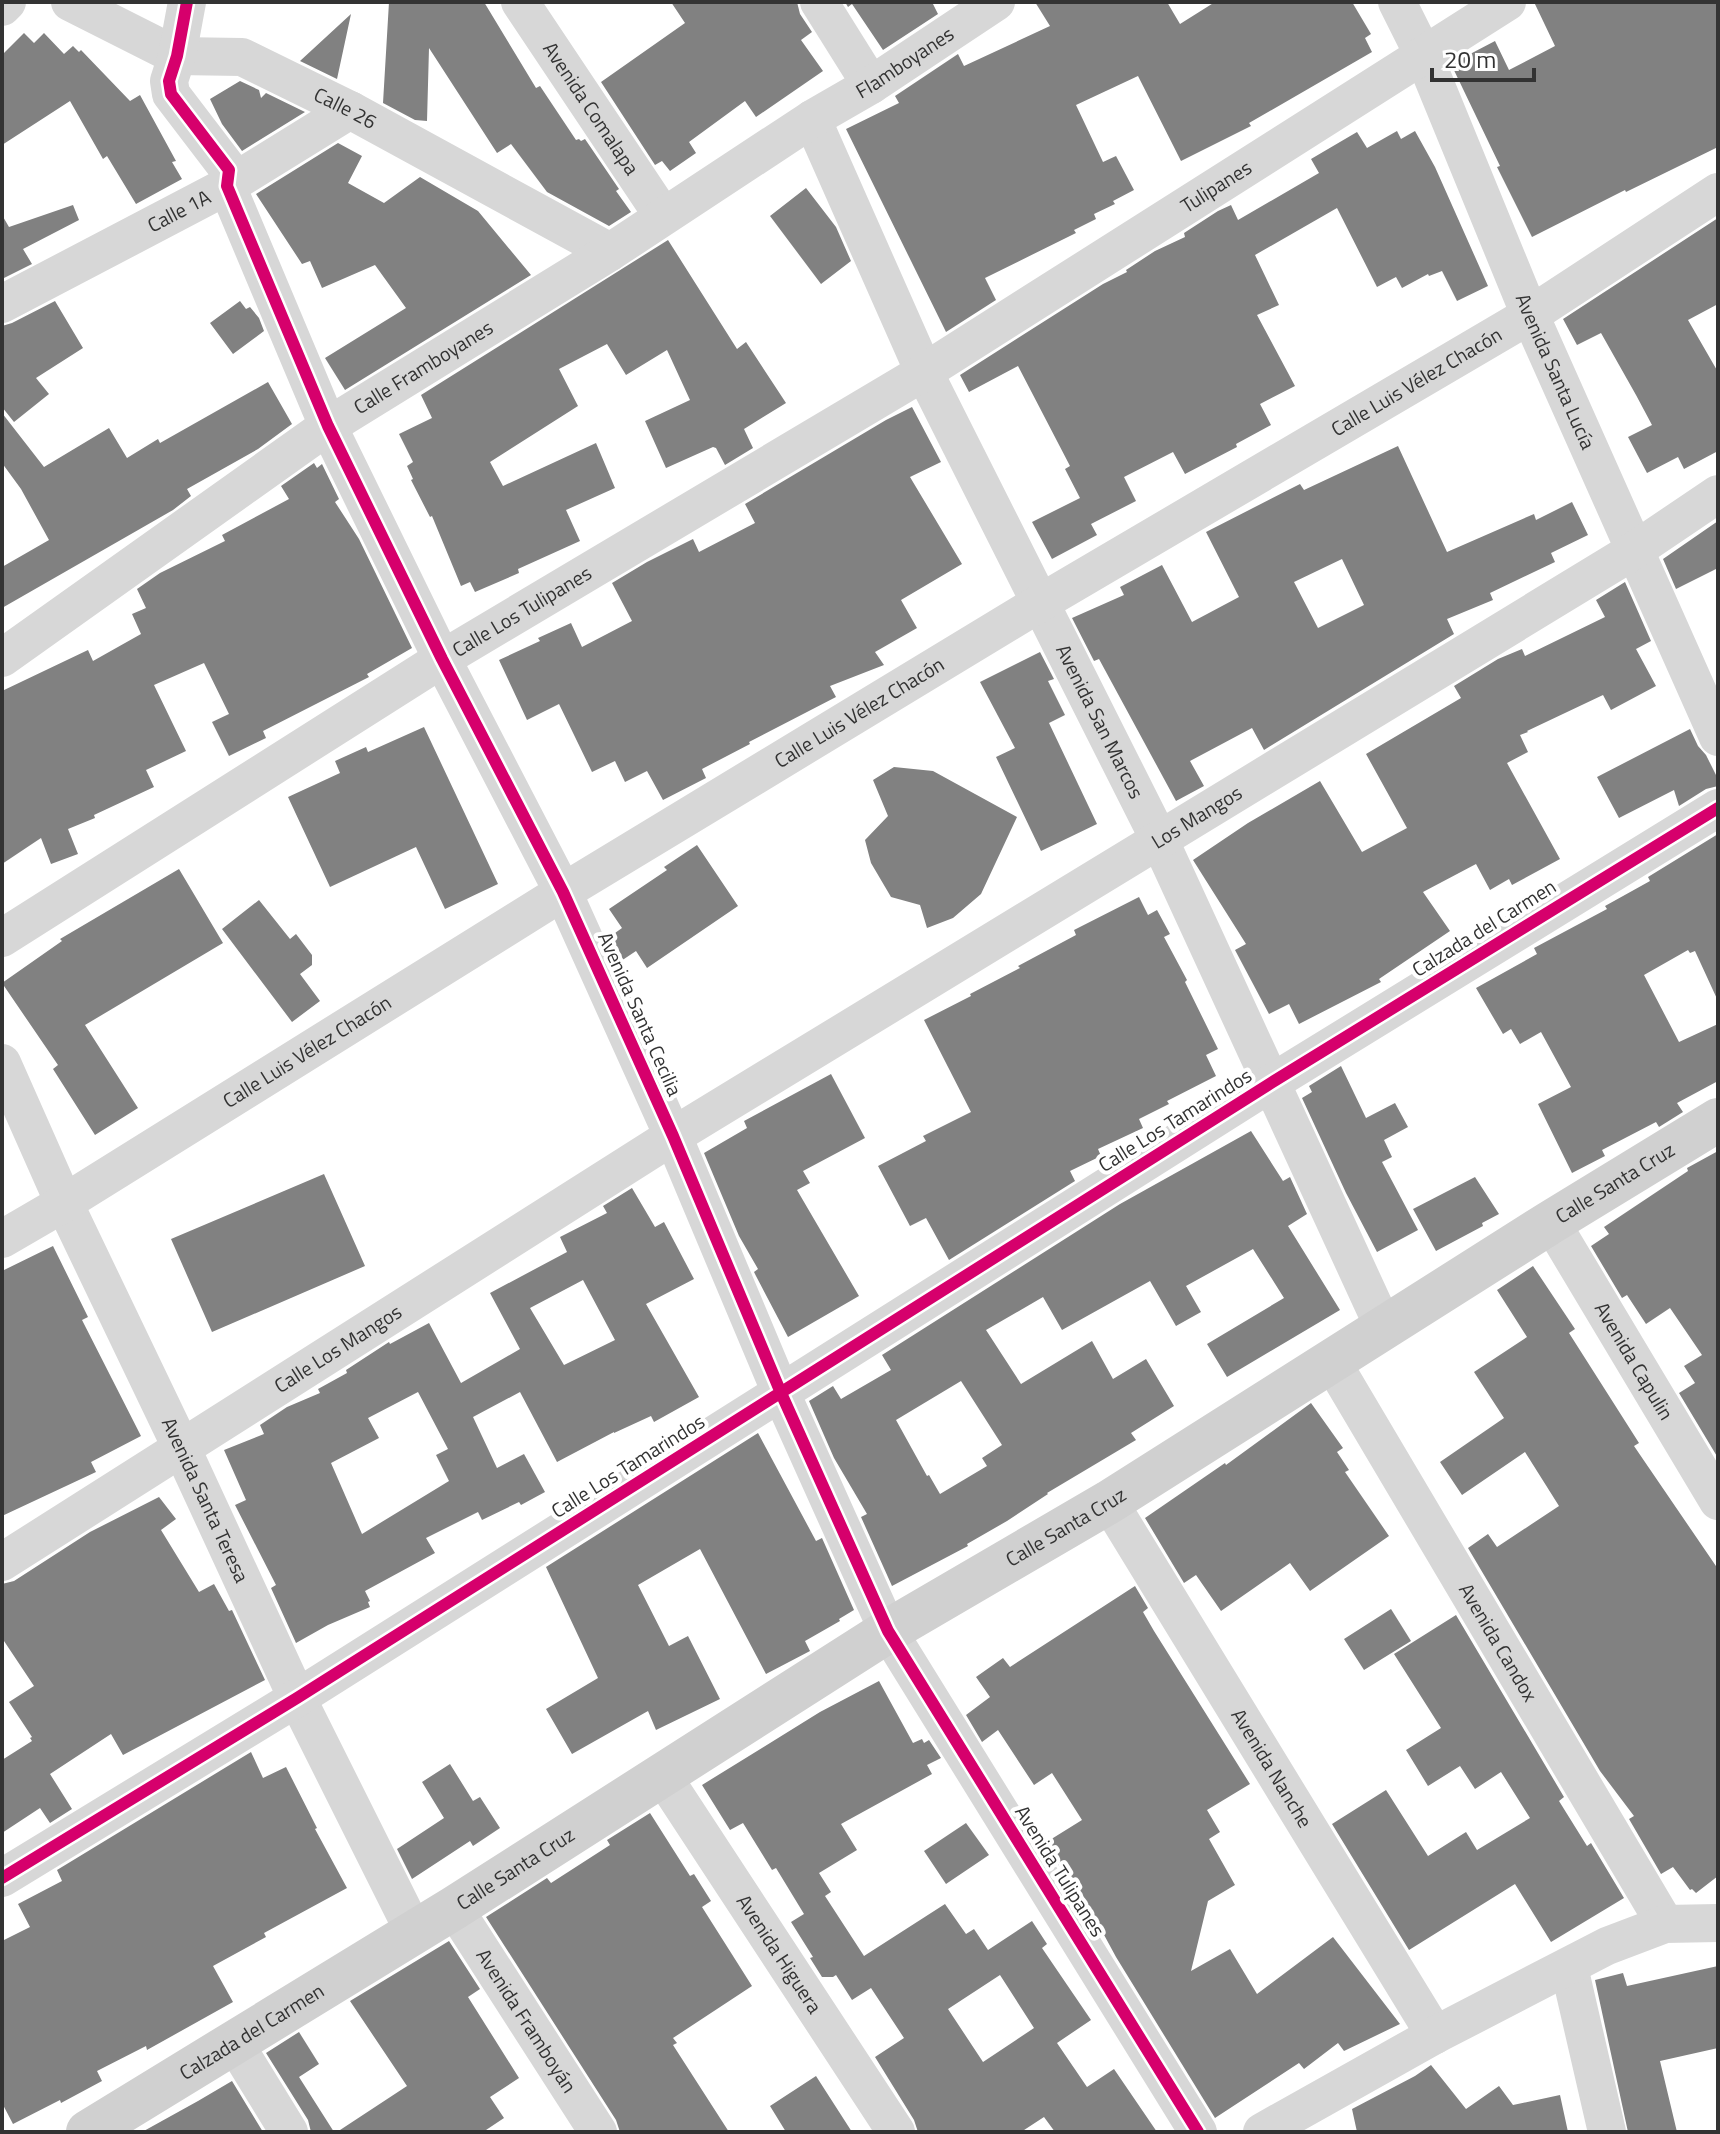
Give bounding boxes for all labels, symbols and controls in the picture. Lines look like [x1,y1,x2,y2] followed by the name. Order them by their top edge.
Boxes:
[849,18,960,106] street label: Flamboyanes
[1432,32,1534,82] scale bar
[536,35,647,181] street label: Avenida Comalapa
[1444,41,1496,77] text: 20 m
[309,79,383,137] street label: Calle 26
[1174,152,1258,220] street label: Tulipanes
[142,181,216,240] street label: Calle 1A
[1508,289,1604,454] street label: Avenida Santa Lucía
[347,312,499,422] street label: Calle Framboyanes
[1325,319,1508,444] street label: Calle Luis Vélez Chacón
[446,557,597,665] street label: Calle Los Tulipanes
[1048,639,1152,804] street label: Avenida San Marcos
[768,649,950,776] street label: Calle Luis Vélez Chacón
[1145,777,1248,856] street label: Los Mangos
[1406,871,1562,984] street label: Calzada del Carmen
[590,927,691,1101] street label: Avenida Santa Cecilia
[216,987,397,1116] street label: Calle Luis Vélez Chacón
[1092,1060,1258,1179] street label: Calle Los Tamarindos
[1549,1134,1680,1231] street label: Calle Santa Cruz
[268,1296,408,1401] street label: Calle Los Mangos
[1587,1296,1682,1426] street label: Avenida Capulin
[545,1406,711,1525] street label: Calle Los Tamarindos
[154,1412,258,1588] street label: Avenida Santa Teresa
[999,1479,1132,1574] street label: Calle Santa Cruz
[1451,1577,1546,1707] street label: Avenida Candox
[1224,1702,1321,1834] street label: Avenida Nanche
[1007,1799,1113,1943] street label: Avenida Tulipanes
[450,1819,580,1918] street label: Calle Santa Cruz
[729,1888,830,2020] street label: Avenida Higuera
[469,1942,585,2099] street label: Avenida Framboyán
[173,1975,330,2088] street label: Calzada del Carmen

